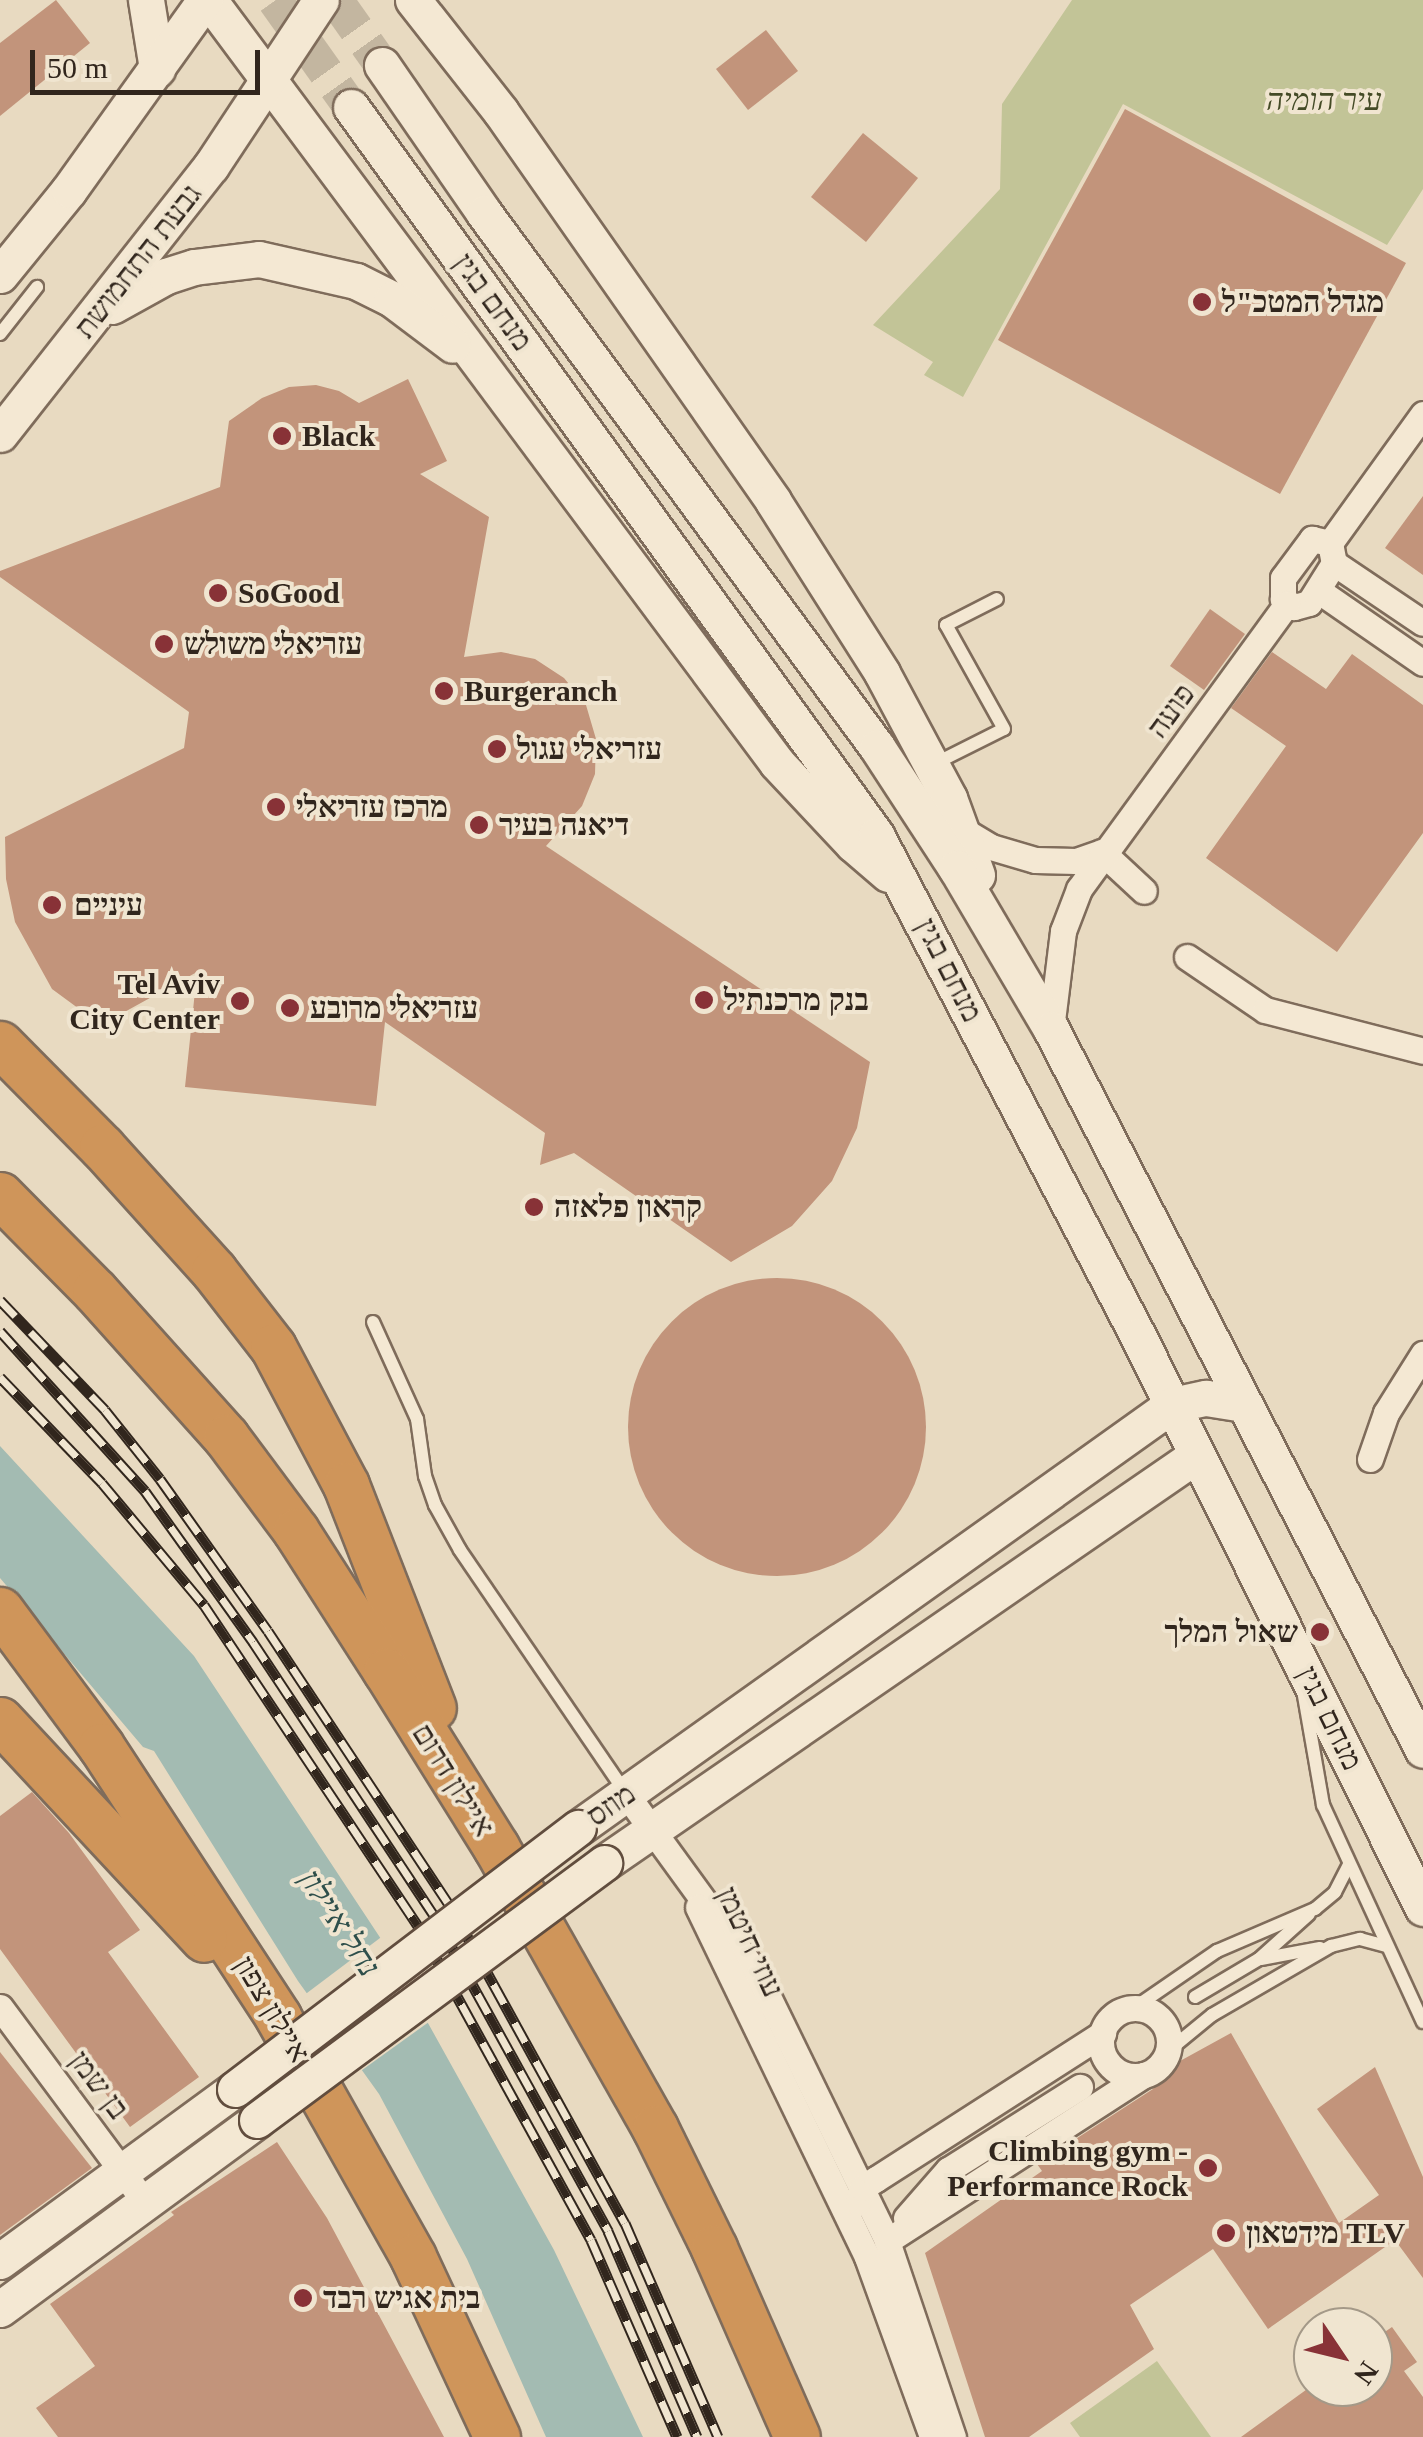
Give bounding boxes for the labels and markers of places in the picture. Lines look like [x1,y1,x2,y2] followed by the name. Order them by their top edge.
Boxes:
[1222,284,1384,320] place label: מגדל המטכ"ל
[1191,291,1213,313] marker: מגדל המטכ"ל
[302,418,375,454] place label: Black
[271,425,293,447] marker: Black
[238,575,340,611] place label: SoGood
[207,582,229,604] marker: SoGood
[184,626,363,662] place label: עזריאלי משולש
[153,633,175,655] marker: עזריאלי משולש
[464,673,617,709] place label: Burgeranch
[433,680,455,702] marker: Burgeranch
[517,731,662,767] place label: עזריאלי עגול
[486,738,508,760] marker: עזריאלי עגול
[296,789,448,825] place label: מרכז עזריאלי
[265,796,287,818] marker: מרכז עזריאלי
[499,807,629,843] place label: דיאנה בעיר
[468,814,490,836] marker: דיאנה בעיר
[74,887,143,923] place label: עיניים
[39,892,65,918] marker: עיניים
[69,966,220,1036] place label: Tel Aviv City Center
[724,982,869,1018] place label: בנק מרכנתיל
[693,989,715,1011] marker: בנק מרכנתיל
[229,990,251,1012] marker: Tel Aviv City Center
[310,990,478,1026] place label: עזריאלי מרובע
[279,997,301,1019] marker: עזריאלי מרובע
[554,1189,702,1225] place label: קראון פלאזה
[523,1196,545,1218] marker: קראון פלאזה
[1164,1614,1298,1650] place label: שאול המלך
[1307,1619,1333,1645] marker: שאול המלך
[947,2133,1188,2204] place label: Climbing gym - Performance Rock
[1197,2157,1219,2179] marker: Climbing gym - Performance Rock
[1246,2215,1405,2251] place label: מידטאון TLV
[1215,2222,1237,2244] marker: מידטאון TLV
[323,2280,481,2316] place label: בית אגיש רבד
[292,2287,314,2309] marker: בית אגיש רבד

